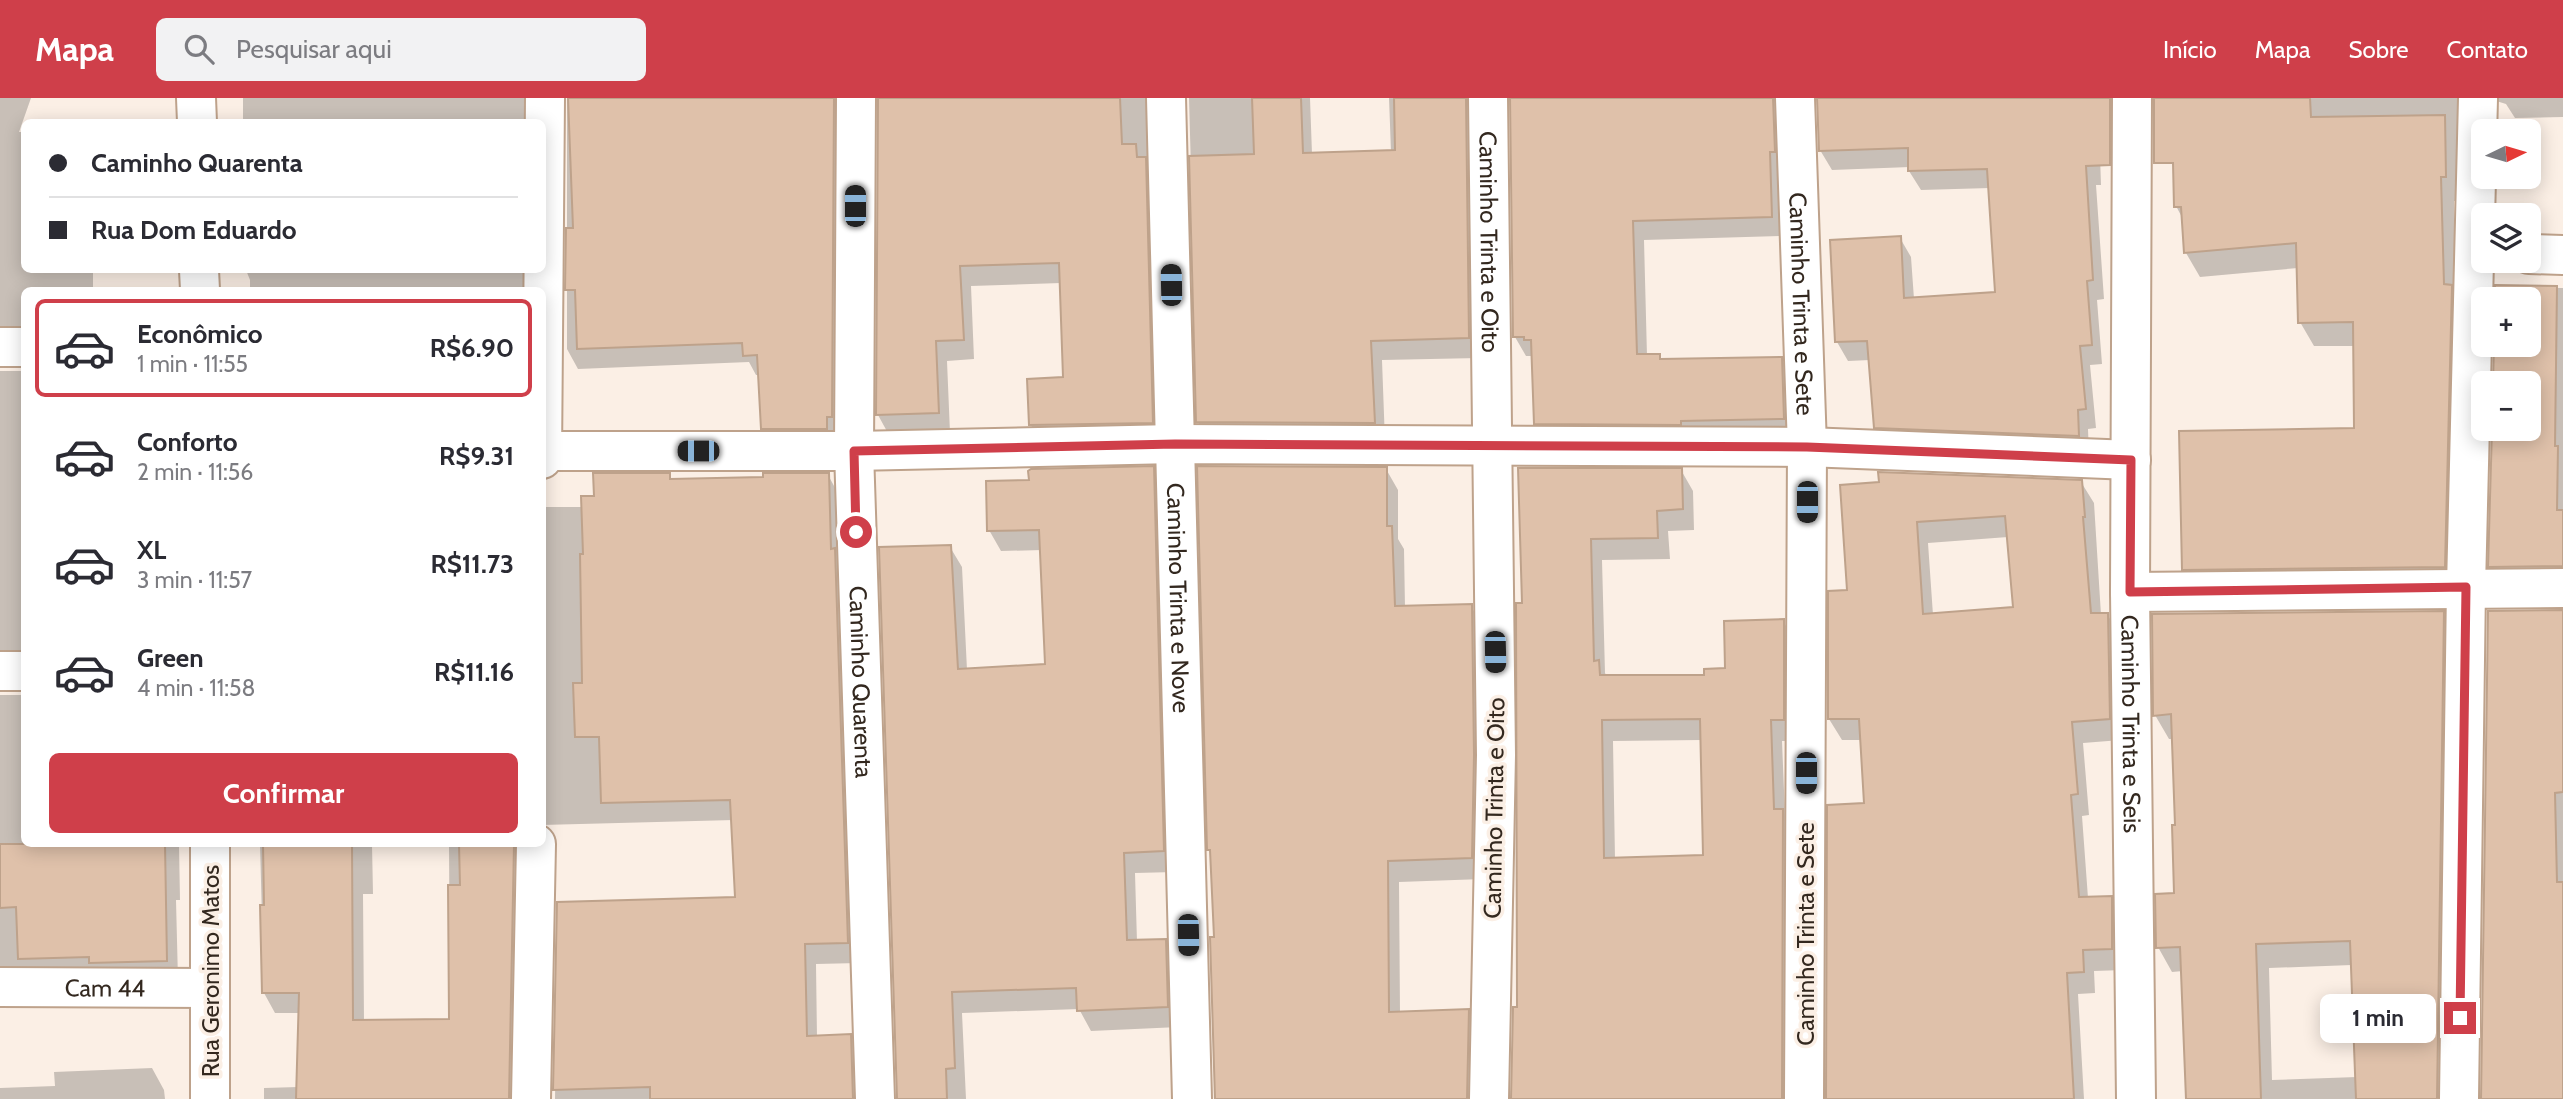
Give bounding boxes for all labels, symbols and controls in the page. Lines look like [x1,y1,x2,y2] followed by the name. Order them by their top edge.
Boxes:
[156,18,646,81] search box
[35,29,114,69] text: Mapa
[180,30,218,68] icon: search
[236,33,392,65] text: Pesquisar aqui
[2163,35,2217,64] text: Início
[2255,35,2310,64] text: Mapa
[2348,35,2409,64] text: Sobre
[2447,35,2528,64] text: Contato
[2471,119,2541,189] north arrow
[2471,119,2541,441] map controls
[1474,131,1506,353] street label: Caminho Trinta e Oito
[91,147,303,179] text: Caminho Quarenta
[845,185,866,227] car
[1784,192,1820,416] street label: Caminho Trinta e Sete
[2471,203,2541,273] button: layers
[91,214,297,246] text: Rua Dom Eduardo
[1161,264,1182,306] car
[2471,287,2541,357] button: +
[53,317,116,380] icon: car
[137,318,263,350] text: Econômico
[430,332,514,364] text: R$6.90
[137,350,248,378] text: 1 min · 11:55
[2471,371,2541,441] button: −
[53,425,116,488] icon: car
[137,426,238,458] text: Conforto
[439,440,514,472] text: R$9.31
[678,441,720,462] car
[137,458,253,486] text: 2 min · 11:56
[1797,481,1818,523] car
[1161,482,1196,713] street label: Caminho Trinta e Nove
[840,516,872,548] route start
[53,533,116,596] icon: car
[137,534,166,566] text: XL
[430,548,514,580] text: R$11.73
[137,566,252,594] text: 3 min · 11:57
[844,585,879,779] street label: Caminho Quarenta
[2116,615,2147,833] street label: Caminho Trinta e Seis
[1485,631,1506,673] car
[53,641,116,704] icon: car
[137,642,204,674] text: Green
[434,656,514,688] text: R$11.16
[137,674,255,702] text: 4 min · 11:58
[1478,697,1510,919] street label: Caminho Trinta e Oito
[1796,752,1817,794] car
[49,753,518,833] button: Confirmar
[1791,822,1820,1046] street label: Caminho Trinta e Sete
[196,865,225,1077] street label: Rua Geronimo Matos
[1178,914,1199,956] car
[65,973,145,1002] street label: Cam 44
[2320,993,2436,1042] callout: 1 min
[2444,1002,2476,1034] route end
[2352,1004,2404,1032] text: 1 min

